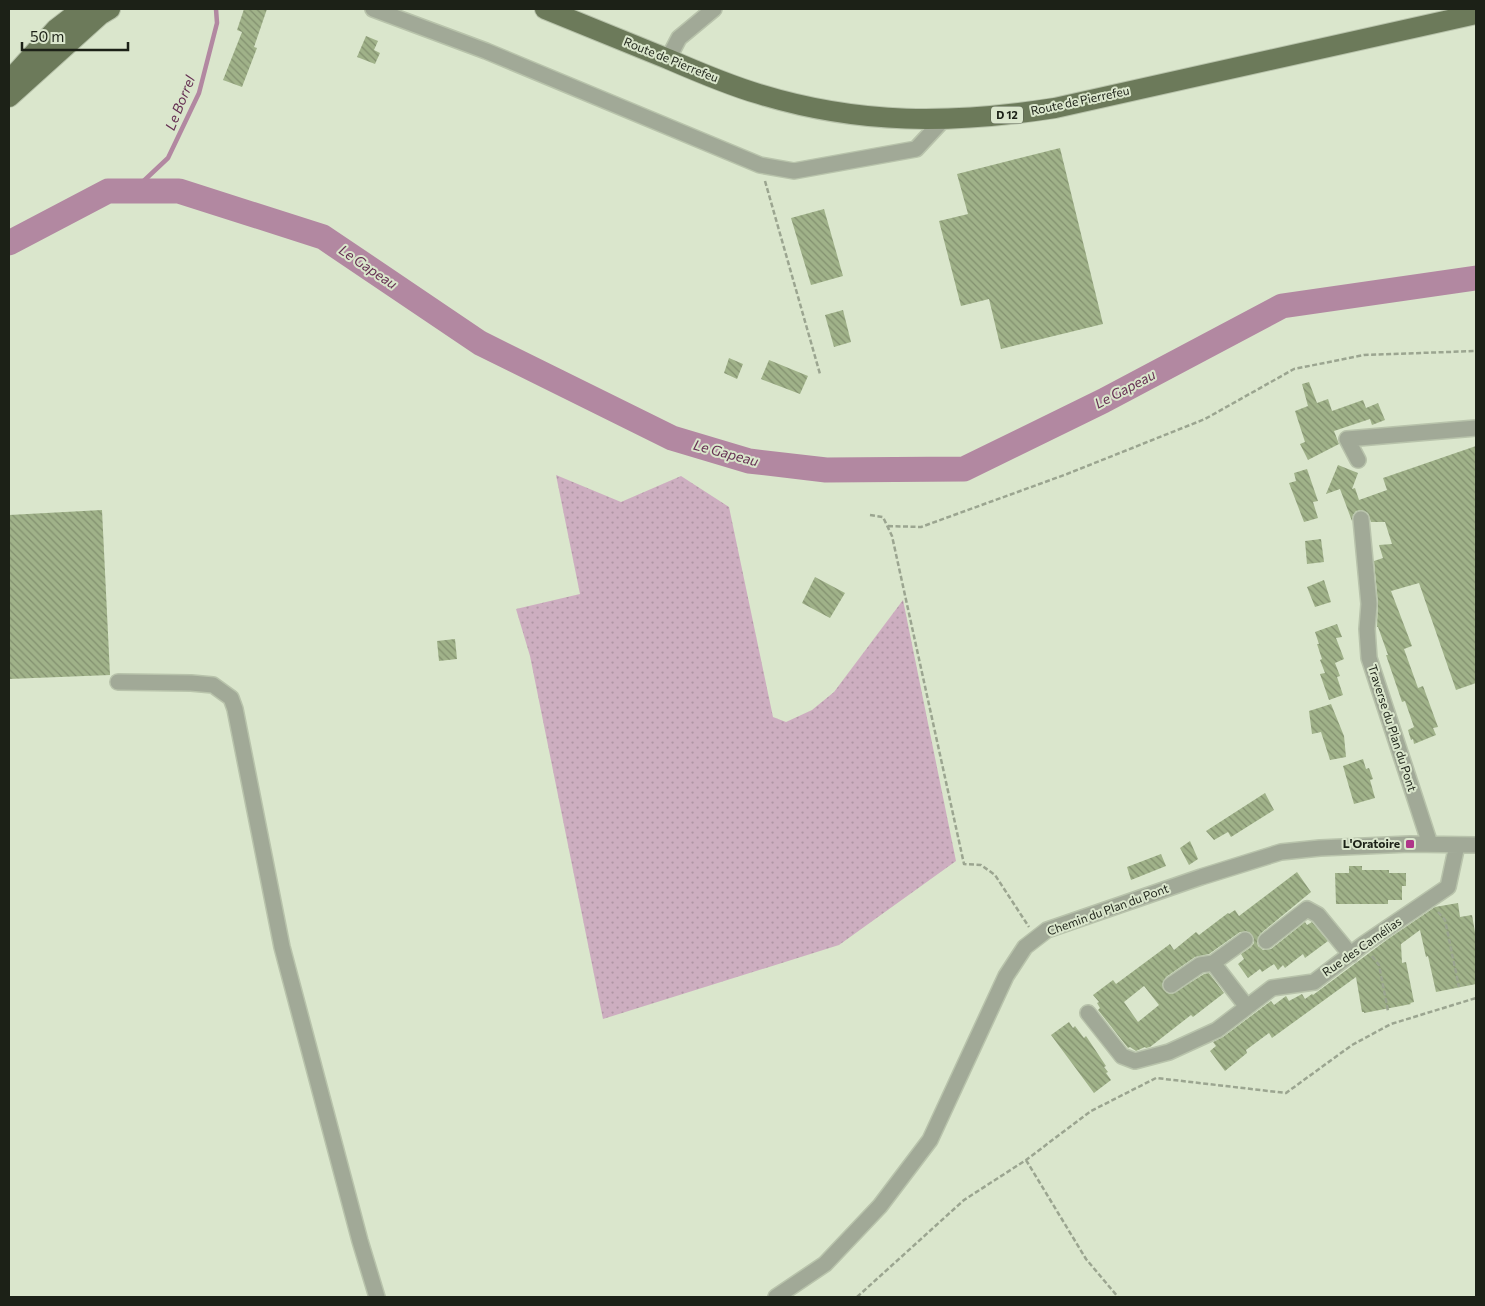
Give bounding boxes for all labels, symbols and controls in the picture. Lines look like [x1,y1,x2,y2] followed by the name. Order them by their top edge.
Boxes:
[22,20,129,52] scale bar
[30,27,64,45] text: 50 m
[622,34,721,84] street label: Route de Pierrefeu
[161,73,198,133] water label: Le Borrel
[1029,83,1130,117] street label: Route de Pierrefeu
[991,106,1023,124] road number: D 12
[336,241,401,292] water label: Le Gapeau
[1091,365,1158,412] water label: Le Gapeau
[692,436,761,469] water label: Le Gapeau
[1366,662,1420,793] street label: Traverse du Plan du Pont
[1343,836,1400,850] place label: L'Oratoire
[1404,838,1416,850] marker: L'Oratoire
[1045,881,1170,938] street label: Chemin du Plan du Pont
[1319,914,1404,979] street label: Rue des Camélias

